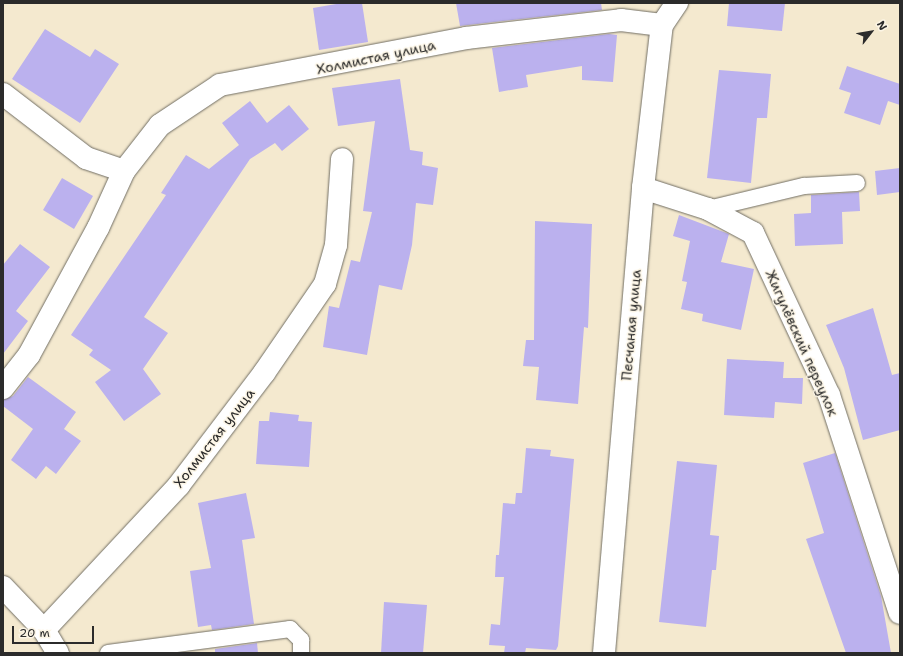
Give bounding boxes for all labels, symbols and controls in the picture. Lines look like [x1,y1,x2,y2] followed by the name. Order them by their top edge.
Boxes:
[851,12,891,52] north arrow
[873,18,890,33] text: N
[315,36,437,78] street label: Холмистая улица
[762,267,842,419] street label: Жигулёвский переулок
[618,269,644,381] street label: Песчаная улица
[170,385,258,491] street label: Холмистая улица
[14,618,96,644] scale bar
[19,625,50,641] text: 20 m

